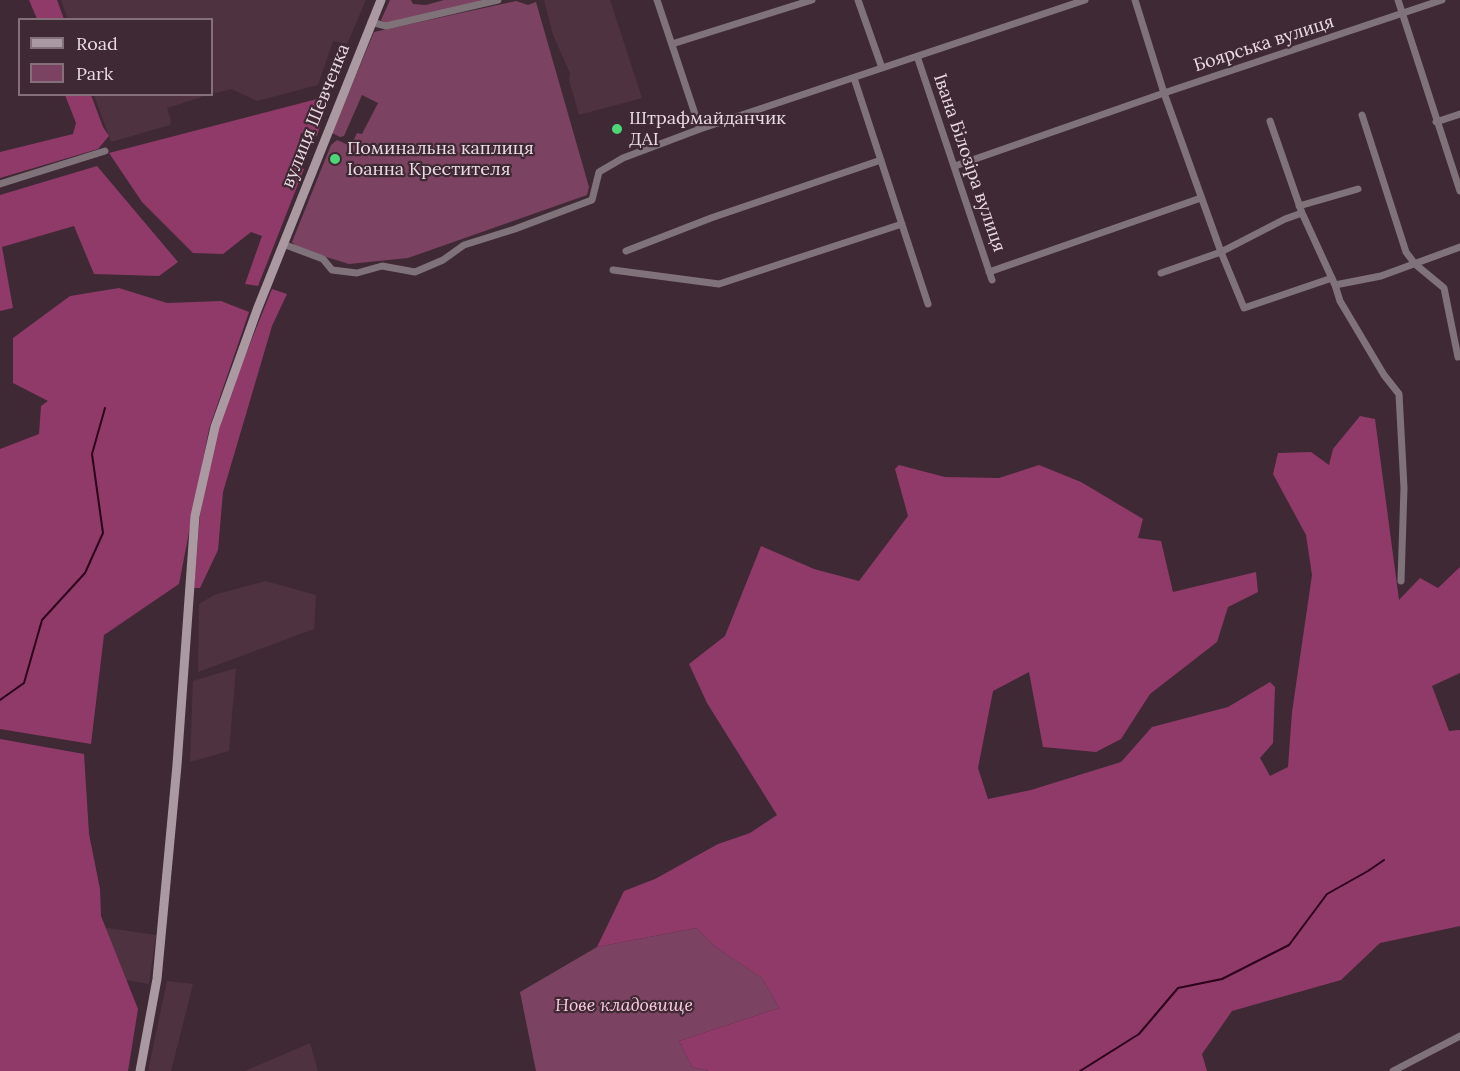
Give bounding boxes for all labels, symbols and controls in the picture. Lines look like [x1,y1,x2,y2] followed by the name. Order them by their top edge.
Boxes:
[1191,11,1337,77] street label: Боярська вулиця
[18,18,213,96] legend
[76,32,118,55] text: Road
[277,41,355,191] street label: вулиця Шевченка
[76,62,113,85] text: Park
[928,71,1010,255] street label: Івана Білозіра вулиця
[629,108,786,150] place label: Штрафмайданчик ДАІ
[610,122,624,136] marker: Штрафмайданчик ДАІ
[347,138,534,180] place label: Поминальна каплиця Іоанна Крестителя
[328,152,342,166] marker: Поминальна каплиця Іоанна Крестителя
[555,995,693,1017] park label: Нове кладовище

